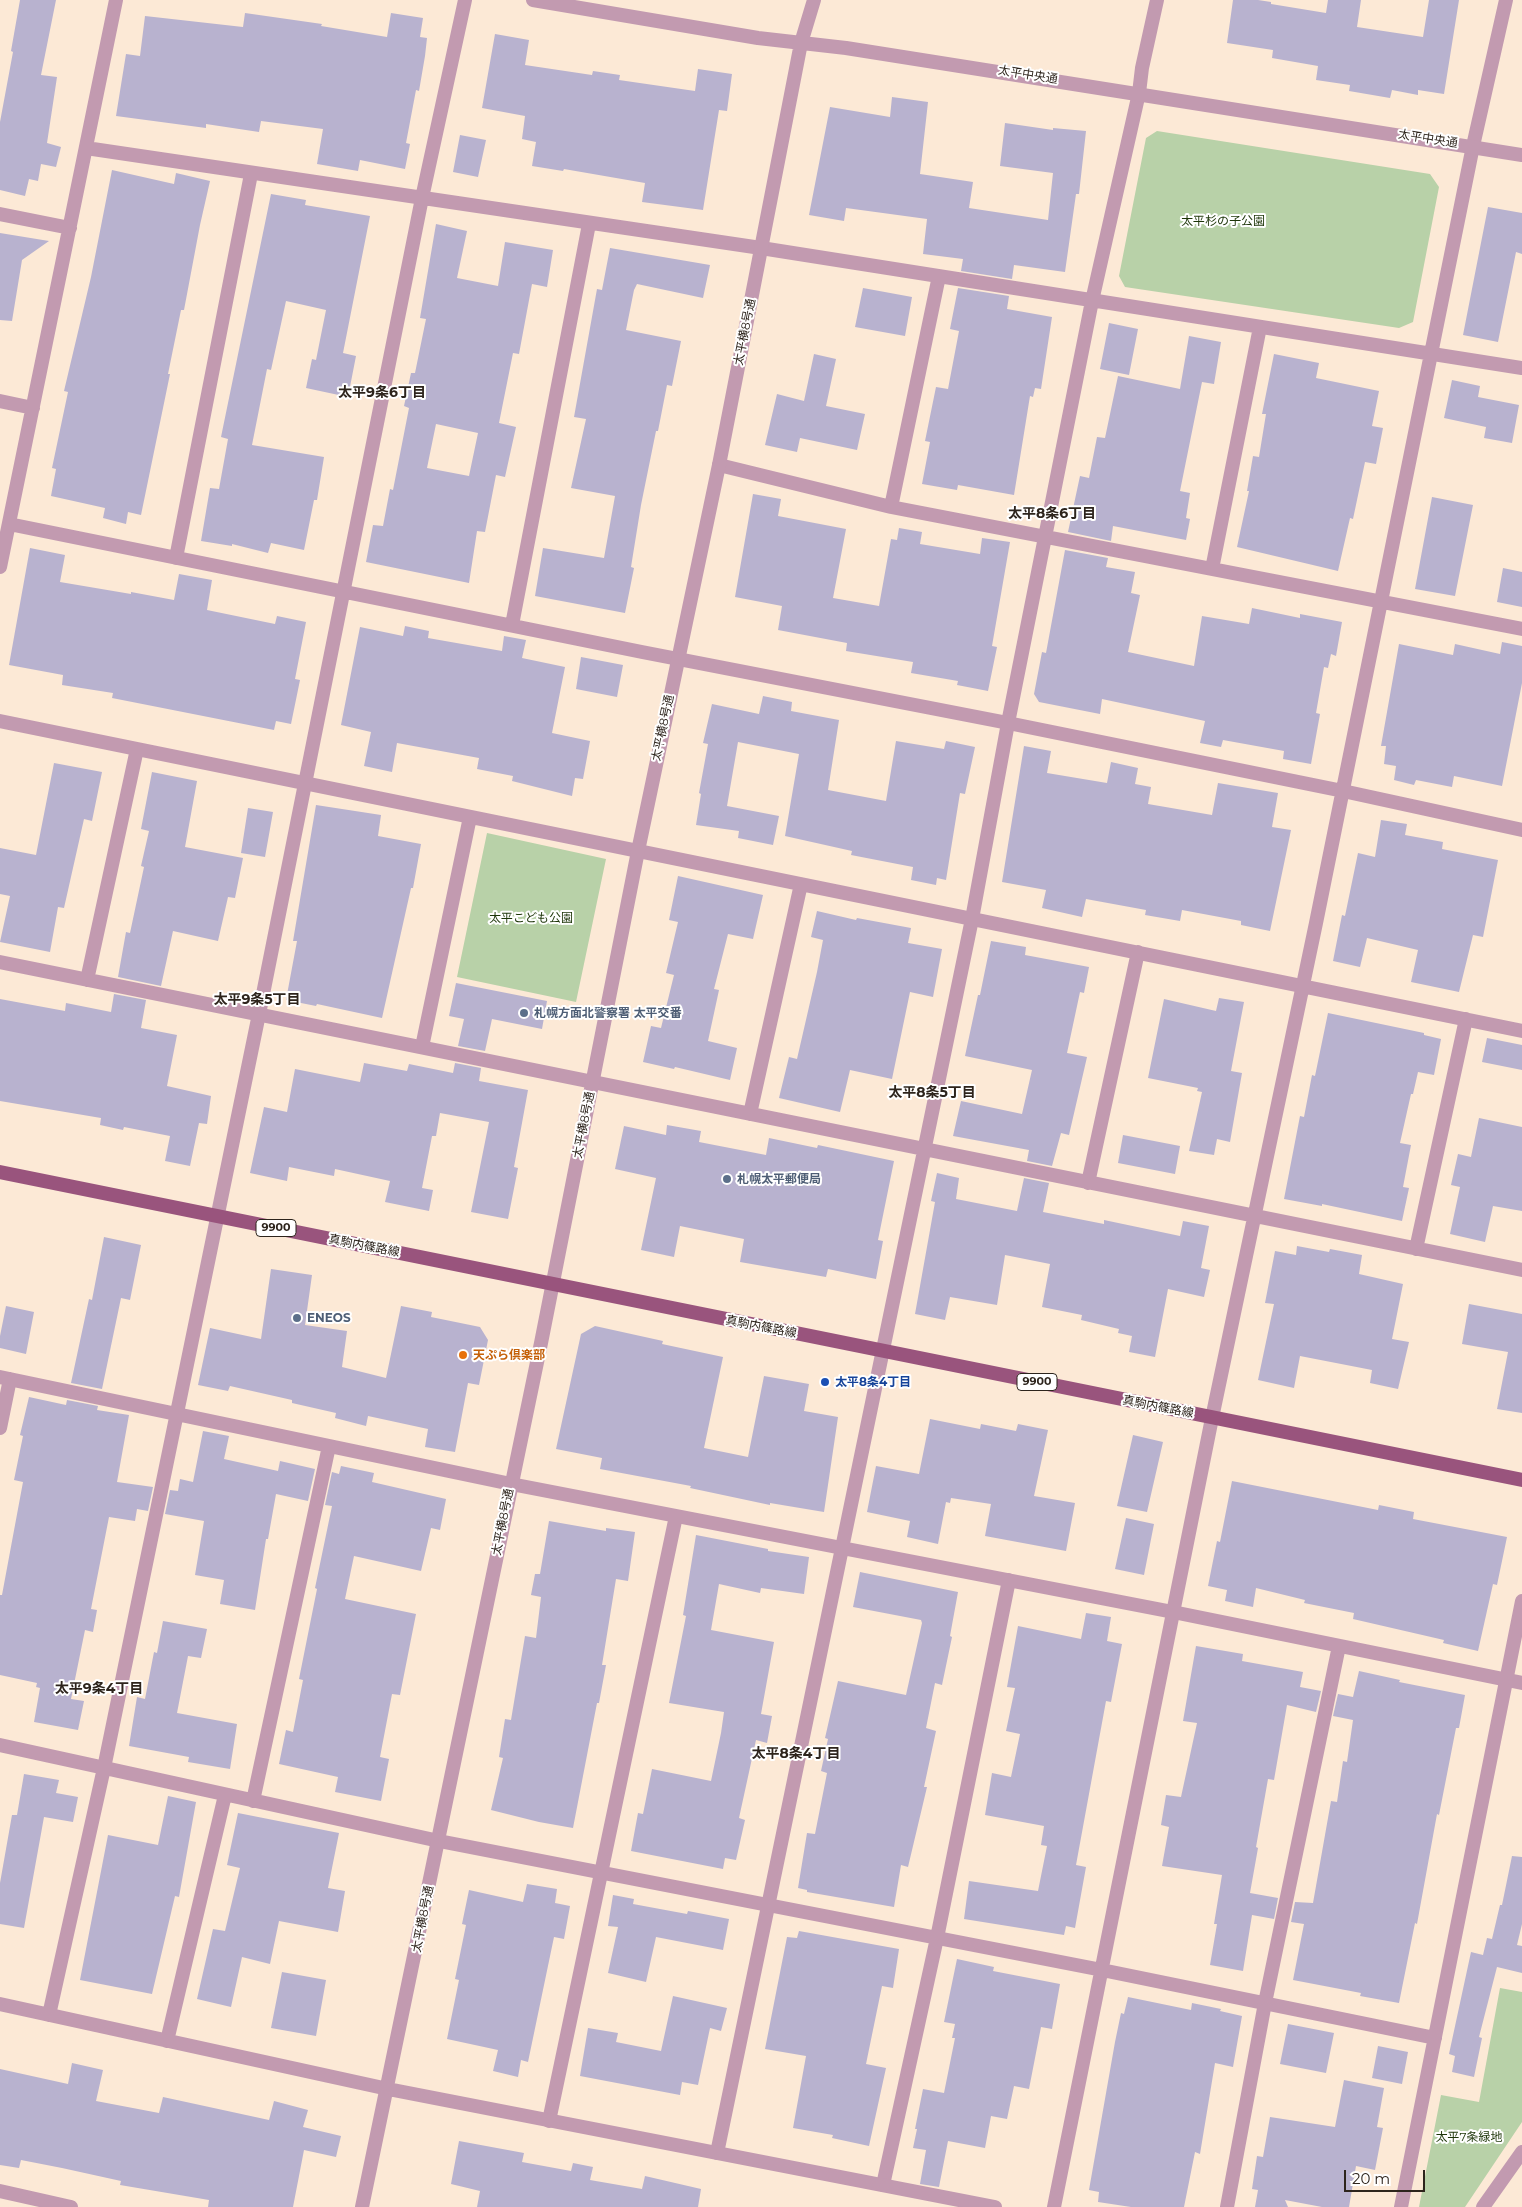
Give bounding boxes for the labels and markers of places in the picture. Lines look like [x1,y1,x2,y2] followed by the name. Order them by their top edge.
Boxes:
[534,1006,681,1020] place label: 札幌方面北警察署 太平交番
[518,1007,530,1019] marker: 札幌方面北警察署 太平交番
[737,1172,821,1186] place label: 札幌太平郵便局
[721,1173,733,1185] marker: 札幌太平郵便局
[307,1311,351,1325] place label: ENEOS
[291,1312,303,1324] marker: ENEOS
[473,1348,545,1362] place label: 天ぷら倶楽部
[457,1349,469,1361] marker: 天ぷら倶楽部
[835,1375,911,1389] place label: 太平8条4丁目
[819,1376,831,1388] marker: 太平8条4丁目

